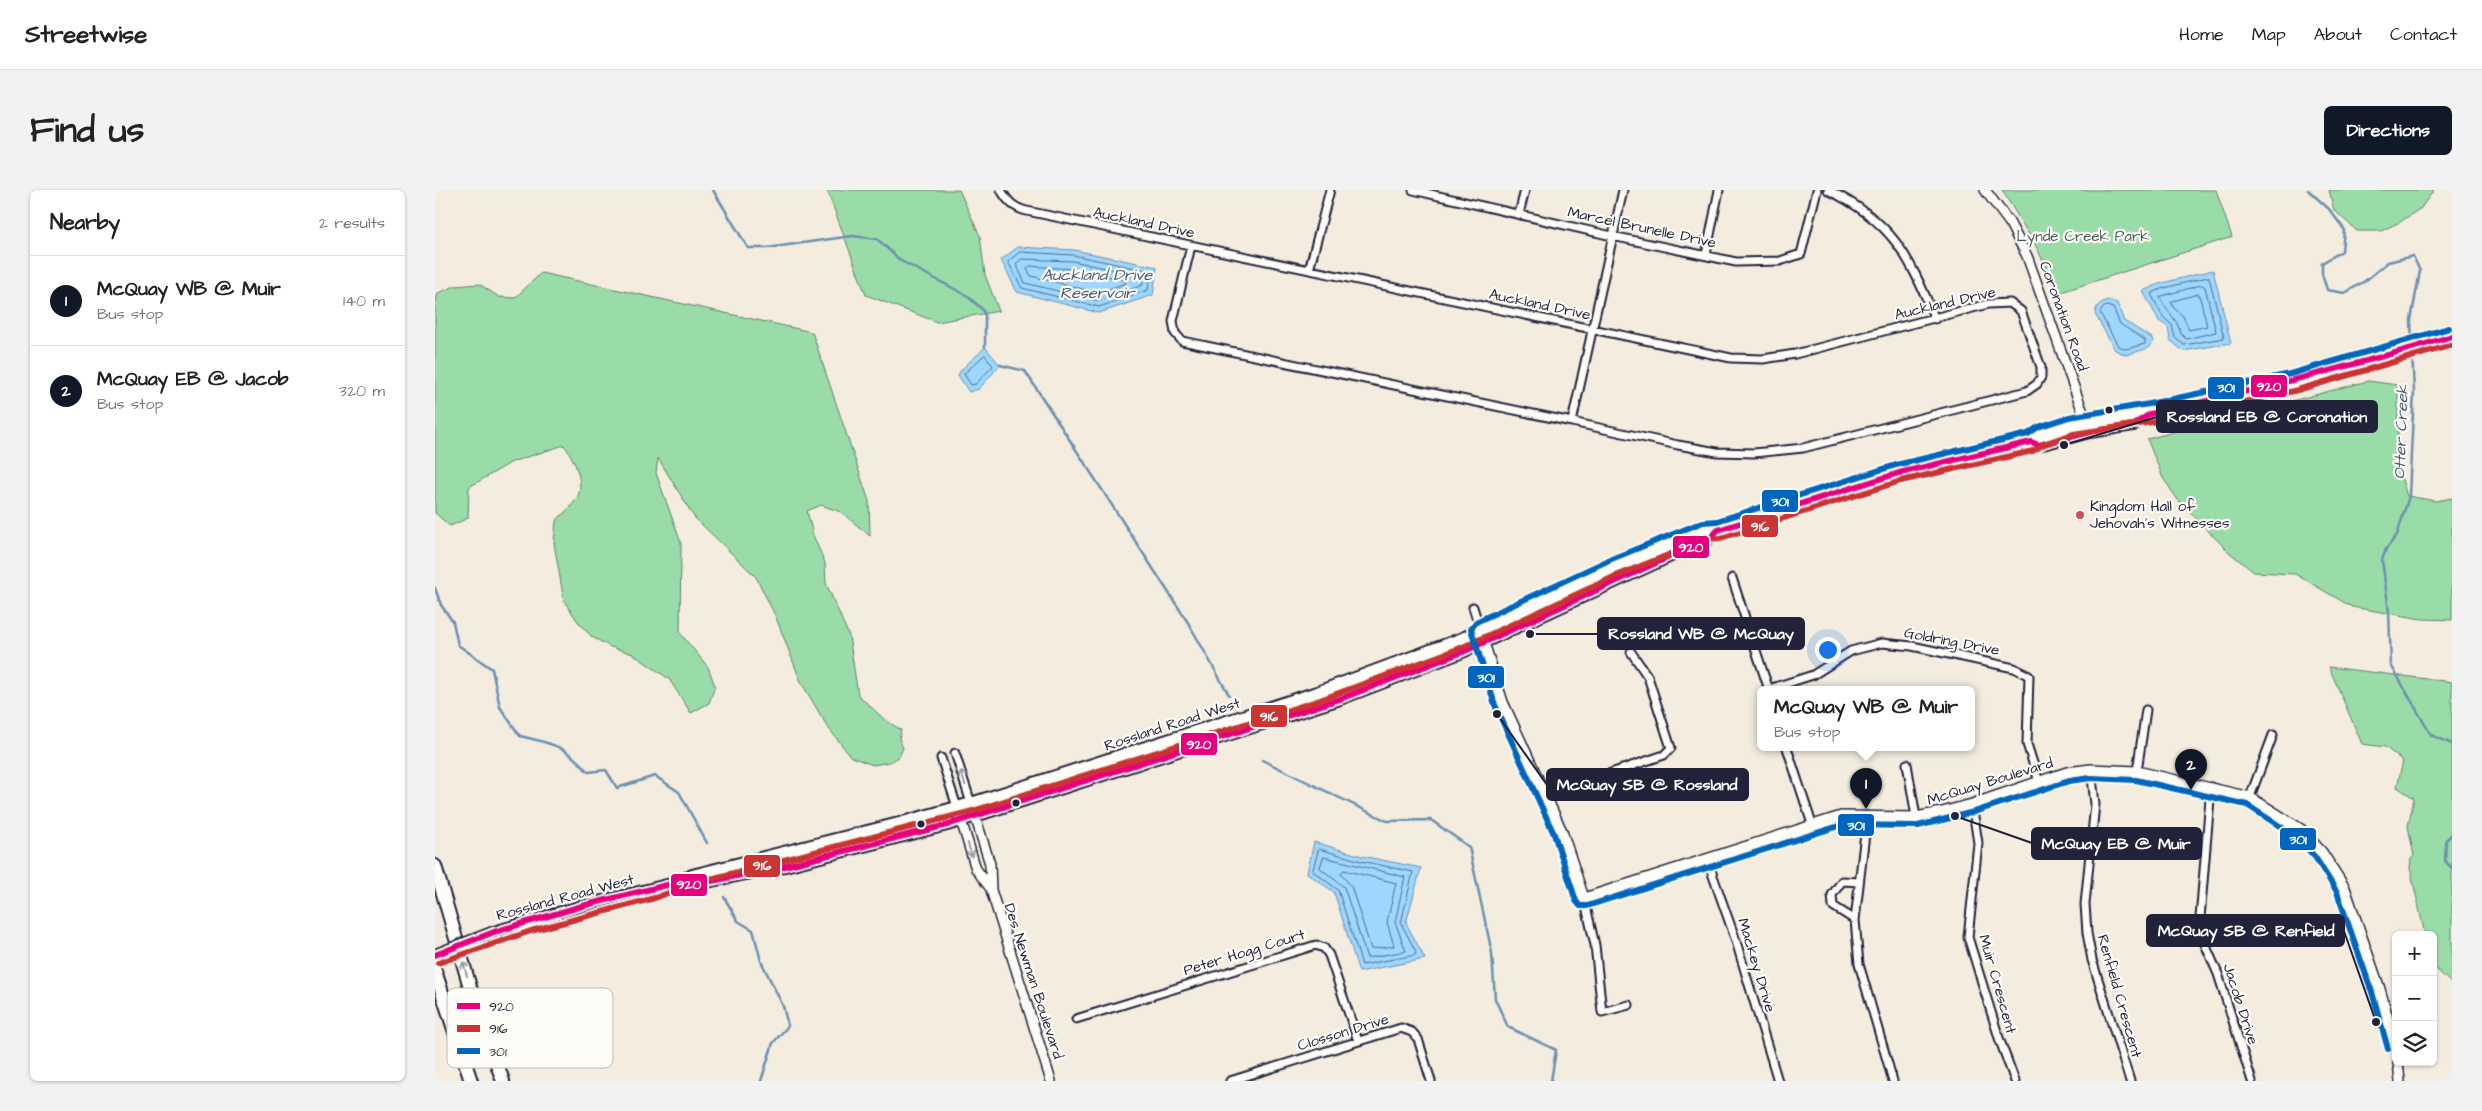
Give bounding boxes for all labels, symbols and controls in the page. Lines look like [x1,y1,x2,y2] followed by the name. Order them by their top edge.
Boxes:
[25,18,147,52] text: Streetwise
[2179,22,2224,47] text: Home
[2252,22,2286,47] text: Map
[2314,22,2362,47] text: About
[2390,22,2457,47] text: Contact
[30,106,144,155] text: Find us
[2324,106,2452,155] button: Directions
[1091,201,1197,243] street label: Auckland Drive
[1566,201,1718,254] street label: Marcel Brunelle Drive
[50,208,120,237] text: Nearby
[319,212,385,234] text: 2 results
[2017,226,2149,248] park label: Lynde Creek Park
[2034,258,2093,374] street label: Coronation Road
[1042,264,1153,304] water label: Auckland Drive Reservoir
[97,276,281,303] text: McQuay WB @ Muir
[1892,282,1998,325] street label: Auckland Drive
[1487,283,1593,325] street label: Auckland Drive
[65,290,67,312] text: 1
[343,290,385,312] text: 140 m
[97,303,163,325] text: Bus stop
[97,366,289,393] text: McQuay EB @ Jacob
[2250,374,2288,398] line badge: 920
[2207,376,2245,400] line badge: 301
[2257,377,2282,397] text: 920
[2216,378,2235,398] text: 301
[61,380,71,402] text: 2
[339,380,385,402] text: 320 m
[2388,383,2414,480] water label: Otter Creek
[97,393,163,415] text: Bus stop
[2157,401,2377,432] callout: Rossland EB @ Coronation
[2104,405,2114,415] unlabelled marker
[2167,406,2367,428] text: Rossland EB @ Coronation
[1761,489,1799,513] line badge: 301
[1770,492,1789,512] text: 301
[2090,496,2230,534] place label: Kingdom Hall of Jehovah's Witnesses
[2074,509,2086,521] marker: Kingdom Hall of Jehovah's Witnesses
[1741,514,1779,538] line badge: 916
[1751,517,1769,537] text: 916
[1672,535,1710,559] line badge: 920
[1679,538,1704,558] text: 920
[1598,618,1804,649] callout: Rossland WB @ McQuay
[1902,622,2001,662] street label: Goldring Drive
[1608,623,1794,646] text: Rossland WB @ McQuay
[1815,637,1841,663] your location
[1467,665,1505,689] line badge: 301
[1476,668,1495,688] text: 301
[1757,686,1975,751] popup
[1102,693,1243,756] street label: Rossland Road West
[1774,694,1958,721] text: McQuay WB @ Muir
[1250,704,1288,728] line badge: 916
[1260,707,1278,727] text: 916
[1774,721,1840,743] text: Bus stop
[1180,732,1218,756] line badge: 920
[1187,735,1212,755] text: 920
[2175,749,2207,790] pin: 2
[1925,752,2056,812] street label: McQuay Boulevard
[1850,768,1882,809] pin: 1
[1547,769,1748,800] callout: McQuay SB @ Rossland
[957,770,967,786] one-way arrow
[1557,774,1738,797] text: McQuay SB @ Rossland
[1011,798,1021,808] unlabelled marker
[1837,813,1875,837] line badge: 301
[1846,816,1865,836] text: 301
[916,819,926,829] unlabelled marker
[2279,827,2317,851] line badge: 301
[2032,828,2201,859] callout: McQuay EB @ Muir
[2288,830,2307,850] text: 301
[2041,833,2191,856] text: McQuay EB @ Muir
[966,842,976,858] one-way arrow
[743,854,781,878] line badge: 916
[753,856,771,876] text: 916
[494,869,636,926] street label: Rossland Road West
[670,873,708,897] line badge: 920
[677,875,702,895] text: 920
[998,901,1069,1062] street label: Des Newman Boulevard
[2147,915,2344,946] callout: McQuay SB @ Renfield
[1731,916,1781,1015] street label: Mackey Drive
[2158,920,2335,943] text: McQuay SB @ Renfield
[1181,924,1308,982] street label: Peter Hogg Court
[2392,931,2437,1066] map controls
[2392,931,2437,976] button: +
[1973,932,2022,1036] street label: Muir Crescent
[2092,932,2147,1060] street label: Renfield Crescent
[459,961,469,977] one-way arrow
[2218,961,2264,1047] street label: Jacob Drive
[2392,976,2437,1021] button: −
[447,988,613,1068] legend
[489,997,514,1017] text: 920
[1295,1009,1391,1056] street label: Closson Drive
[489,1019,508,1039] text: 916
[2392,1021,2437,1066] button: layers
[489,1042,507,1062] text: 301

